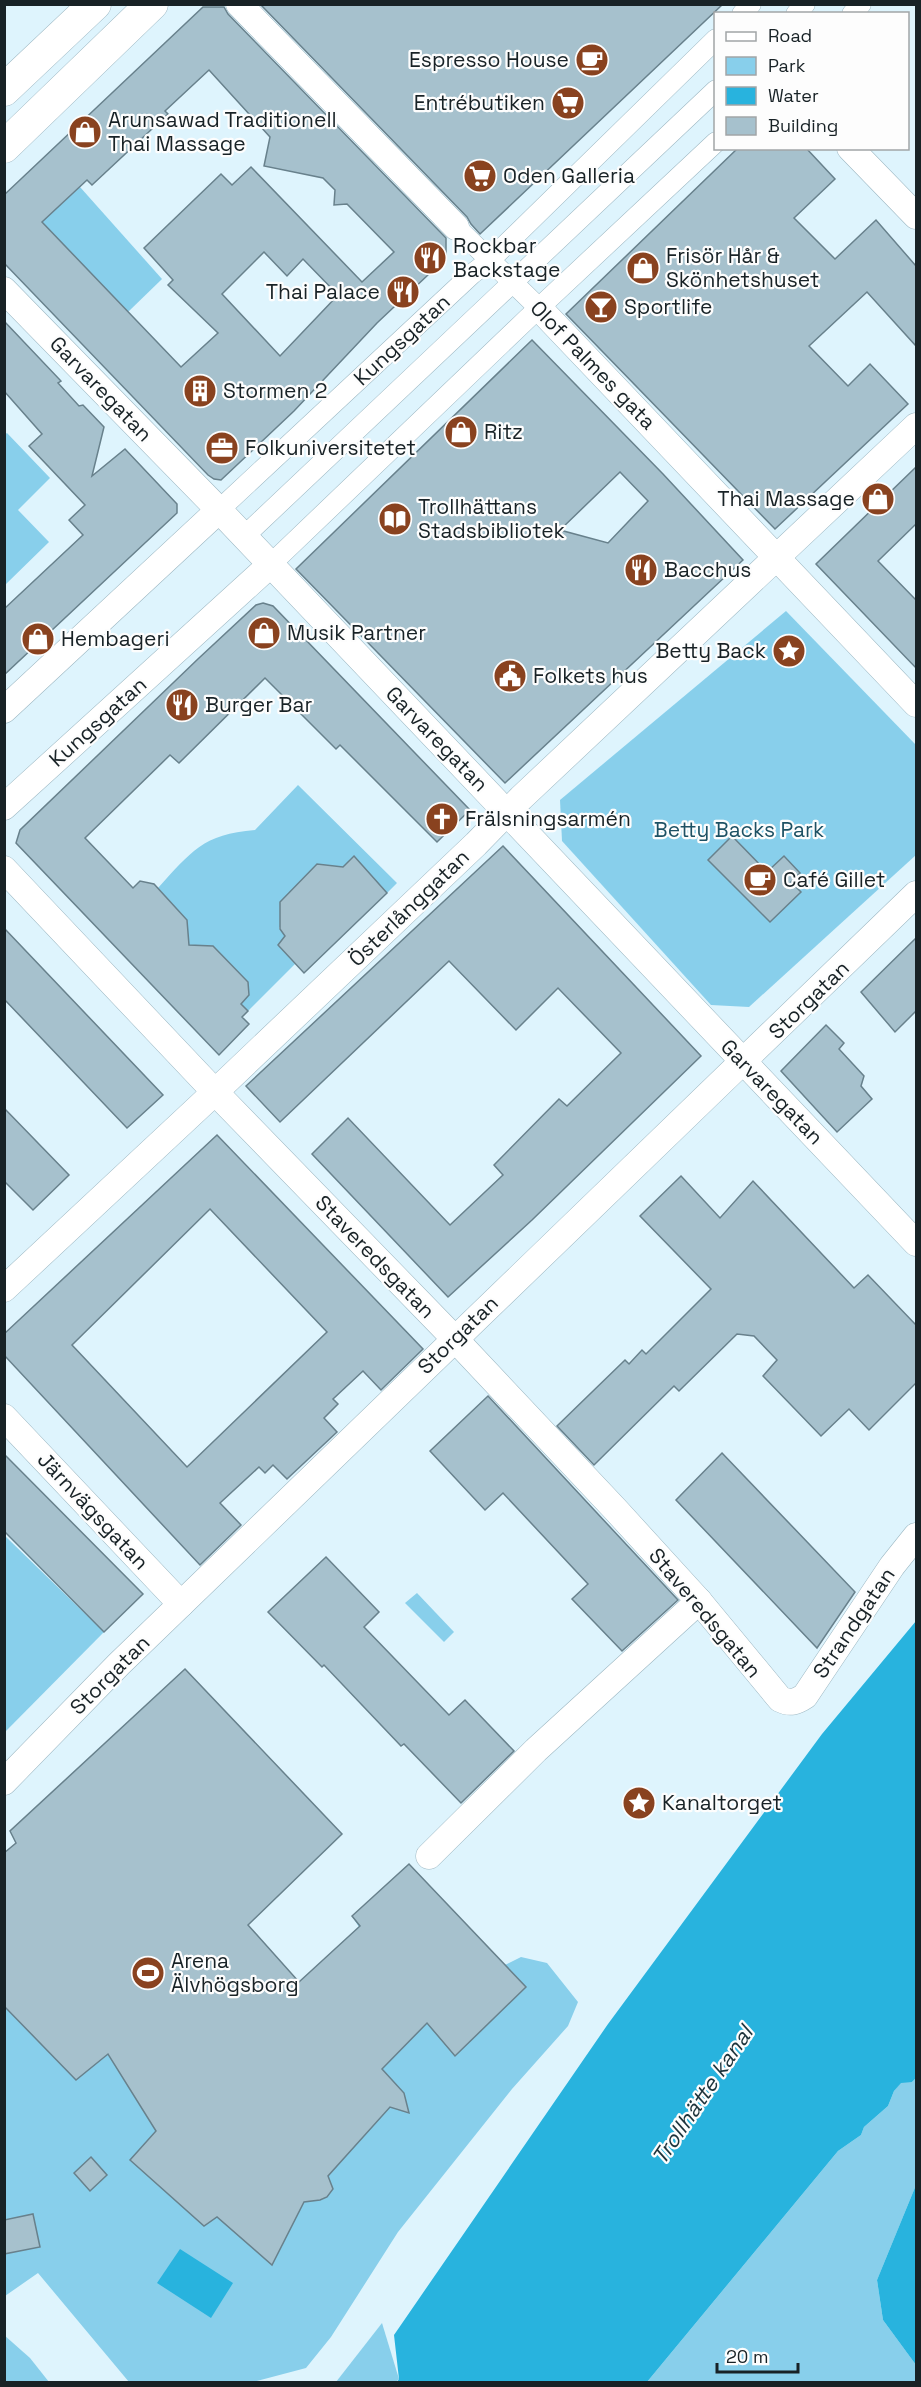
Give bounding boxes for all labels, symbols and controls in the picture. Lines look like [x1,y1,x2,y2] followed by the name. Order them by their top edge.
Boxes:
[714,12,909,150] legend
[768,24,812,47] text: Road
[574,42,610,78] cafe icon: Espresso House
[409,46,569,73] place label: Espresso House
[768,54,806,77] text: Park
[768,84,819,107] text: Water
[550,85,586,121] supermarket icon: Entrébutiken
[414,89,545,116] place label: Entrébutiken
[108,106,337,157] place label: Arunsawad Traditionell Thai Massage
[67,114,103,150] shop icon: Arunsawad Traditionell Thai Massage
[768,114,838,137] text: Building
[462,158,498,194] supermarket icon: Oden Galleria
[503,162,635,189] place label: Oden Galleria
[453,232,560,283] place label: Rockbar Backstage
[412,240,448,276] restaurant icon: Rockbar Backstage
[666,242,819,293] place label: Frisör Hår & Skönhetshuset
[625,250,661,286] shop icon: Frisör Hår & Skönhetshuset
[385,274,421,310] restaurant icon: Thai Palace
[266,278,380,305] place label: Thai Palace
[348,288,456,391] street label: Kungsgatan
[583,289,619,325] bar icon: Sportlife
[624,293,712,320] place label: Sportlife
[525,294,662,435] street label: Olof Palmes gata
[44,330,158,447] street label: Garvaregatan
[182,373,218,409] building icon: Stormen 2
[223,377,327,404] place label: Stormen 2
[443,414,479,450] shop icon: Ritz
[484,418,523,445] place label: Ritz
[204,430,240,466] office icon: Folkuniversitetet
[245,434,416,461] place label: Folkuniversitetet
[860,481,896,517] shop icon: Thai Massage
[717,485,855,512] place label: Thai Massage
[418,493,565,544] place label: Trollhättans Stadsbibliotek
[377,501,413,537] library icon: Trollhättans Stadsbibliotek
[623,552,659,588] restaurant icon: Bacchus
[664,556,751,583] place label: Bacchus
[246,615,282,651] shop icon: Musik Partner
[287,619,426,646] place label: Musik Partner
[20,621,56,657] shop icon: Hembageri
[61,625,170,652] place label: Hembageri
[771,633,807,669] place icon: Betty Back
[655,637,766,664] place label: Betty Back
[492,658,528,694] public building icon: Folkets hus
[533,662,648,689] place label: Folkets hus
[43,671,152,773] street label: Kungsgatan
[380,680,494,797] street label: Garvaregatan
[164,687,200,723] restaurant icon: Burger Bar
[205,691,312,718] place label: Burger Bar
[424,801,460,837] church icon: Frälsningsarmén
[465,805,631,832] place label: Frälsningsarmén
[654,816,824,843] park label: Betty Backs Park
[343,843,475,972] street label: Österlånggatan
[742,862,778,898] cafe icon: Café Gillet
[783,866,885,893] place label: Café Gillet
[763,954,855,1045] street label: Storgatan
[715,1033,829,1150] street label: Garvaregatan
[310,1189,441,1324] street label: Staveredsgatan
[412,1289,504,1380] street label: Storgatan
[32,1446,155,1575] street label: Järnvägsgatan
[643,1542,768,1683] street label: Staveredsgatan
[807,1562,901,1683] street label: Strandgatan
[64,1629,155,1720] street label: Storgatan
[621,1785,657,1821] place icon: Kanaltorget
[662,1789,782,1816] place label: Kanaltorget
[171,1947,299,1998] place label: Arena Älvhögsborg
[130,1955,166,1991] sports icon: Arena Älvhögsborg
[645,2018,760,2170] water label: Trollhätte kanal
[717,2336,798,2374] scale bar
[726,2345,769,2368] text: 20 m

